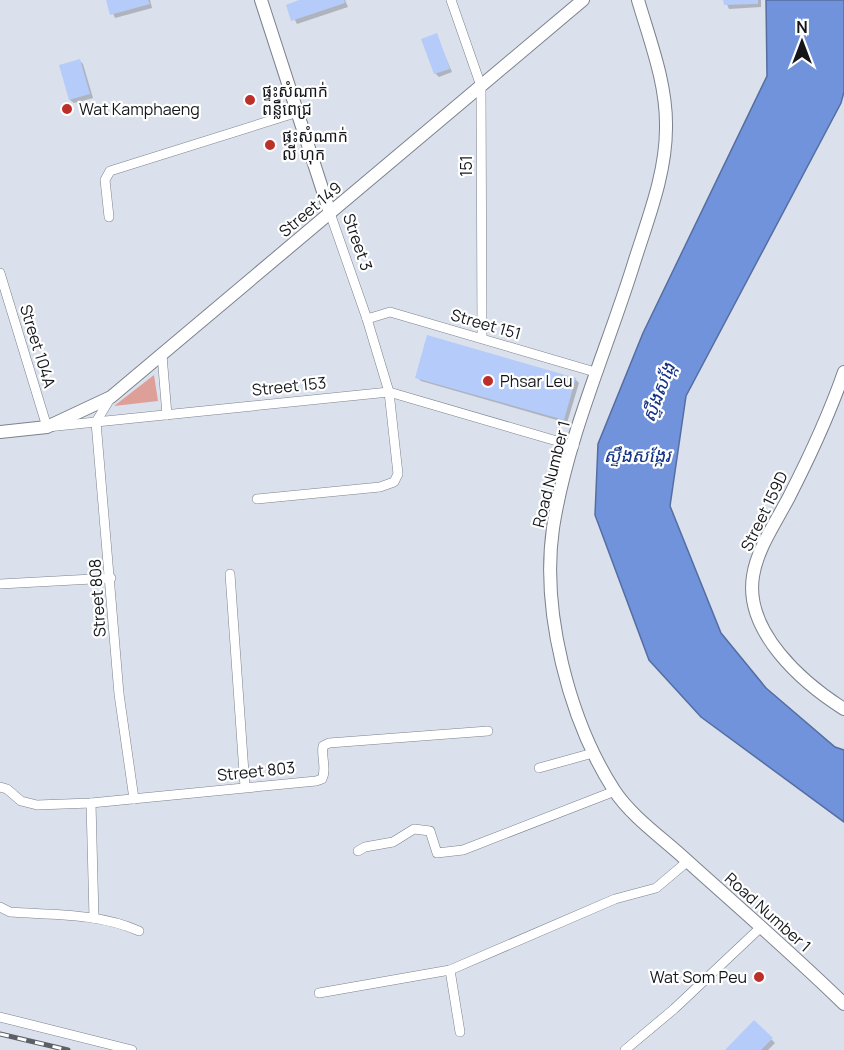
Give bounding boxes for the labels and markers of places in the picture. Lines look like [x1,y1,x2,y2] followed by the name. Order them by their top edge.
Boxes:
[262,80,328,120] place label: ផ្ទះសំណាក់ ពន្លឺពេជ្រ
[243,93,257,107] marker: ផ្ទះសំណាក់ ពន្លឺពេជ្រ
[79,98,200,120] place label: Wat Kamphaeng
[60,102,74,116] marker: Wat Kamphaeng
[282,125,348,165] place label: ផ្ទះសំណាក់ លី ហុក
[263,138,277,152] marker: ផ្ទះសំណាក់ លី ហុក
[500,370,572,392] place label: Phsar Leu
[481,374,495,388] marker: Phsar Leu
[650,966,747,988] place label: Wat Som Peu
[752,970,766,984] marker: Wat Som Peu

